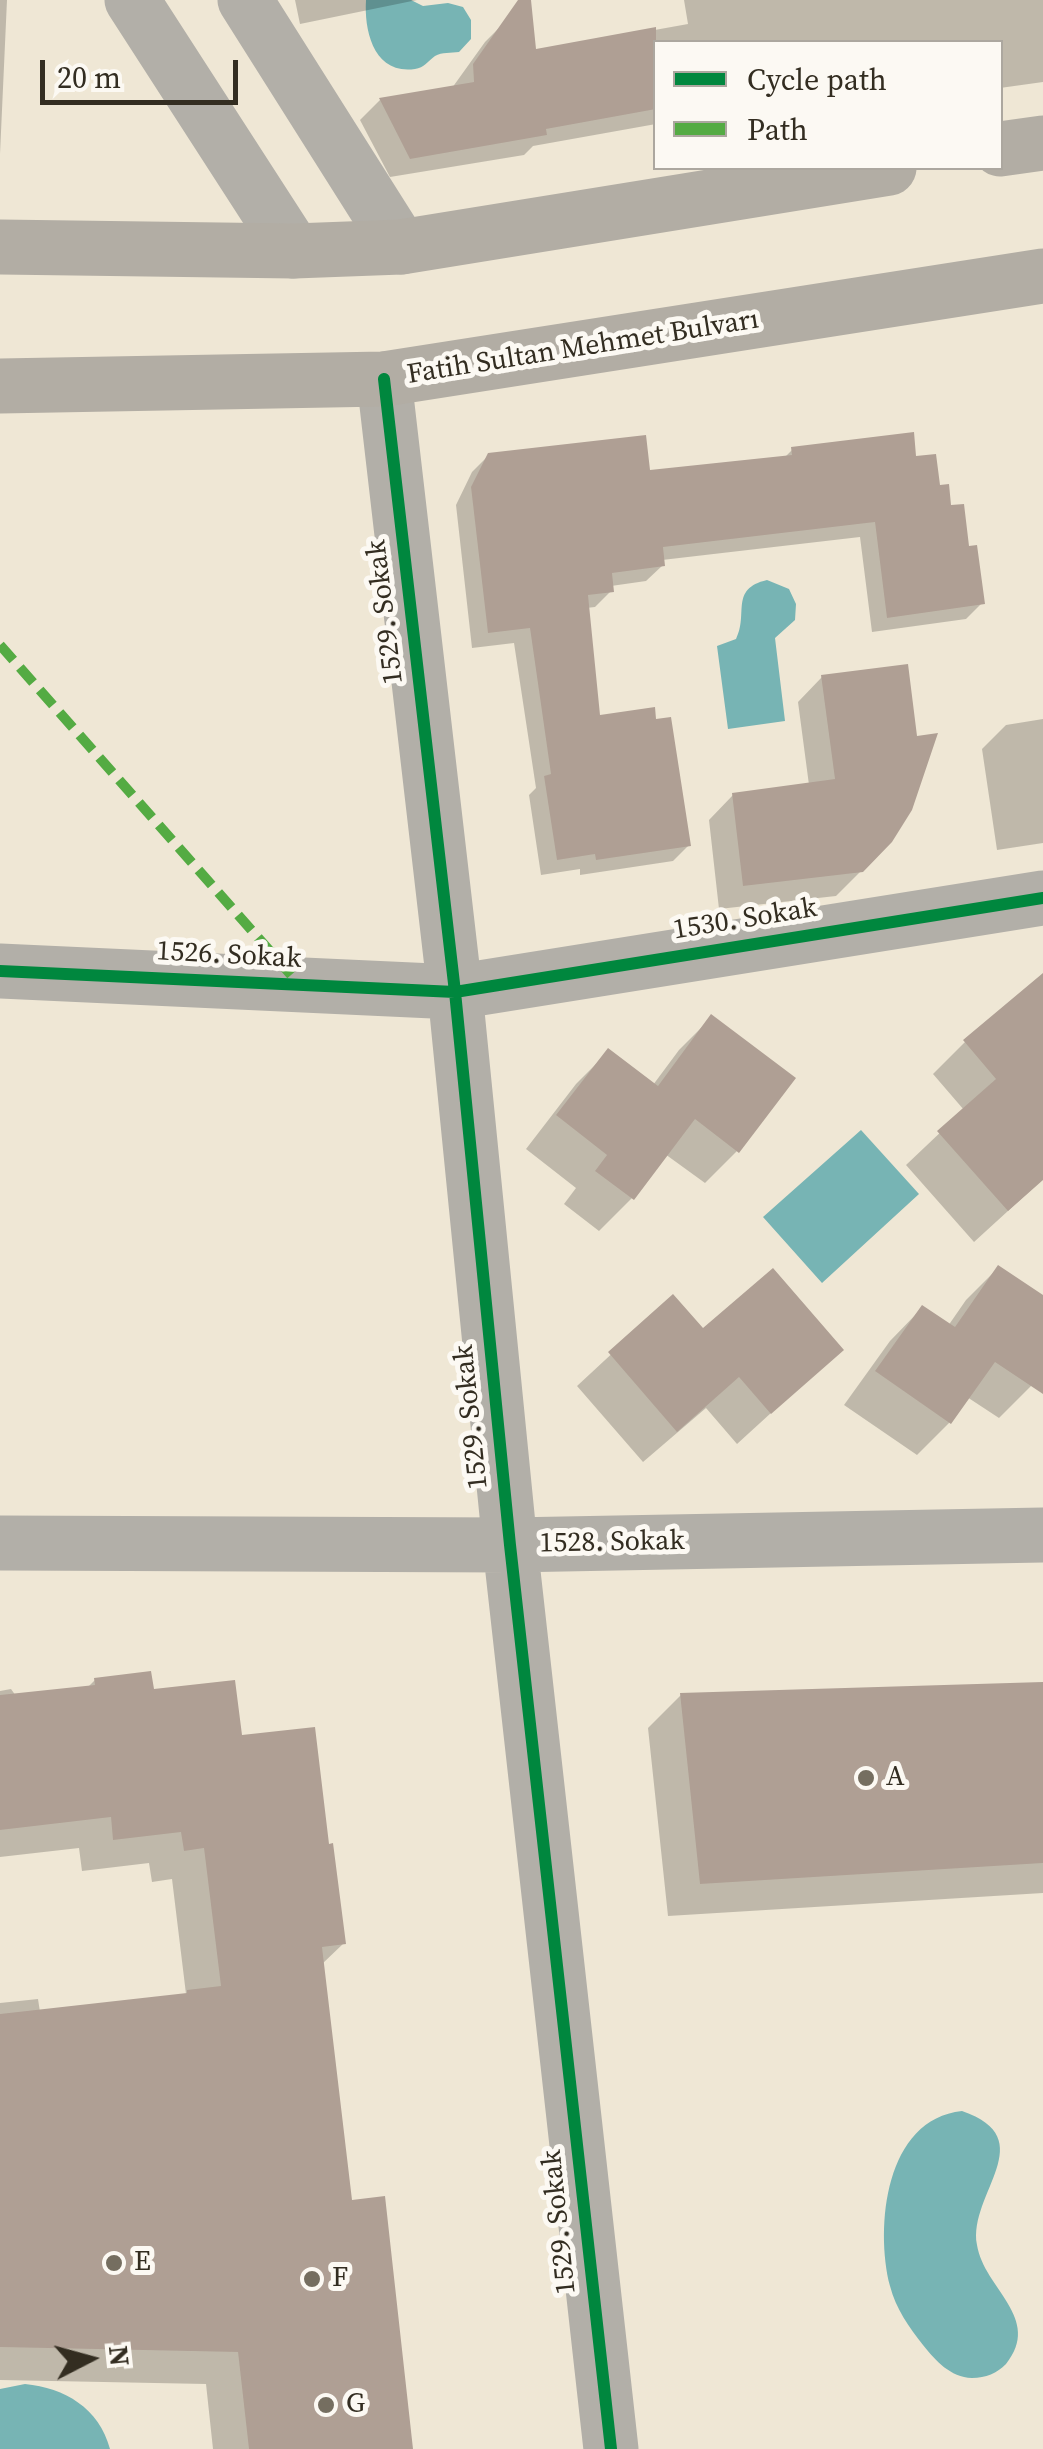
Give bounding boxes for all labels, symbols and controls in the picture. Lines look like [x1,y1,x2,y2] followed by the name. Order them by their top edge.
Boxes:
[45,40,242,102] scale bar
[653,40,1003,170] legend
[57,57,121,98] text: 20 m
[747,59,887,100] text: Cycle path
[747,109,808,150] text: Path
[405,304,761,392] street label: Fatih Sultan Mehmet Bulvarı
[360,538,412,686] street label: 1529. Sokak
[671,892,819,948] street label: 1530. Sokak
[156,935,302,977] street label: 1526. Sokak
[448,1343,496,1491] street label: 1529. Sokak
[539,1525,685,1561] street label: 1528. Sokak
[886,1761,905,1795] place label: A
[855,1767,877,1789] marker: A
[536,2148,584,2296] street label: 1529. Sokak
[134,2246,151,2280] place label: E
[103,2252,125,2274] marker: E
[332,2262,348,2296] place label: F
[301,2268,323,2290] marker: F
[40,2309,140,2409] north arrow
[100,2344,140,2368] text: N
[346,2388,365,2422] place label: G
[315,2394,337,2416] marker: G

